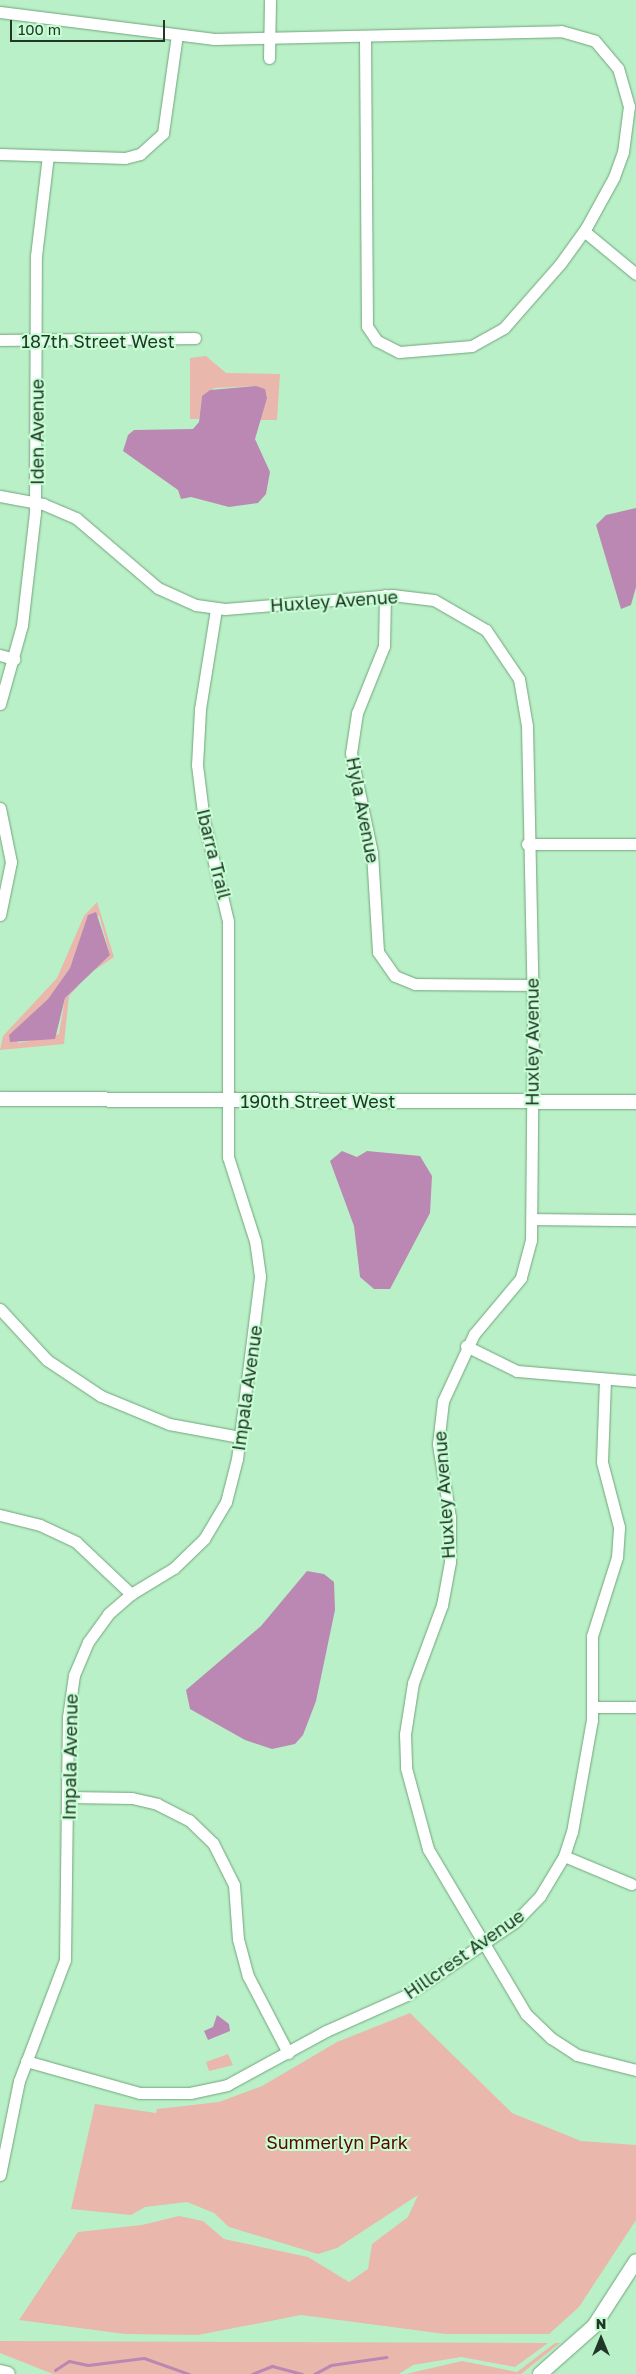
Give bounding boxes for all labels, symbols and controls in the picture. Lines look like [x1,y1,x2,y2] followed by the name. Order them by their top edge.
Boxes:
[12,10,168,42] scale bar
[18,20,61,38] text: 100 m
[21,330,175,352] street label: 187th Street West
[26,379,48,485] street label: Iden Avenue
[269,586,399,616] street label: Huxley Avenue
[342,755,384,865] street label: Hyla Avenue
[192,806,236,902] street label: Ibarra Trail
[521,978,543,1106] street label: Huxley Avenue
[240,1090,396,1112] street label: 190th Street West
[227,1324,267,1452] street label: Impala Avenue
[429,1430,459,1560] street label: Huxley Avenue
[58,1693,82,1821] street label: Impala Avenue
[400,1905,528,2003] street label: Hillcrest Avenue
[266,2131,408,2153] park label: Summerlyn Park
[576,2314,626,2364] north arrow
[596,2315,606,2332] text: N

